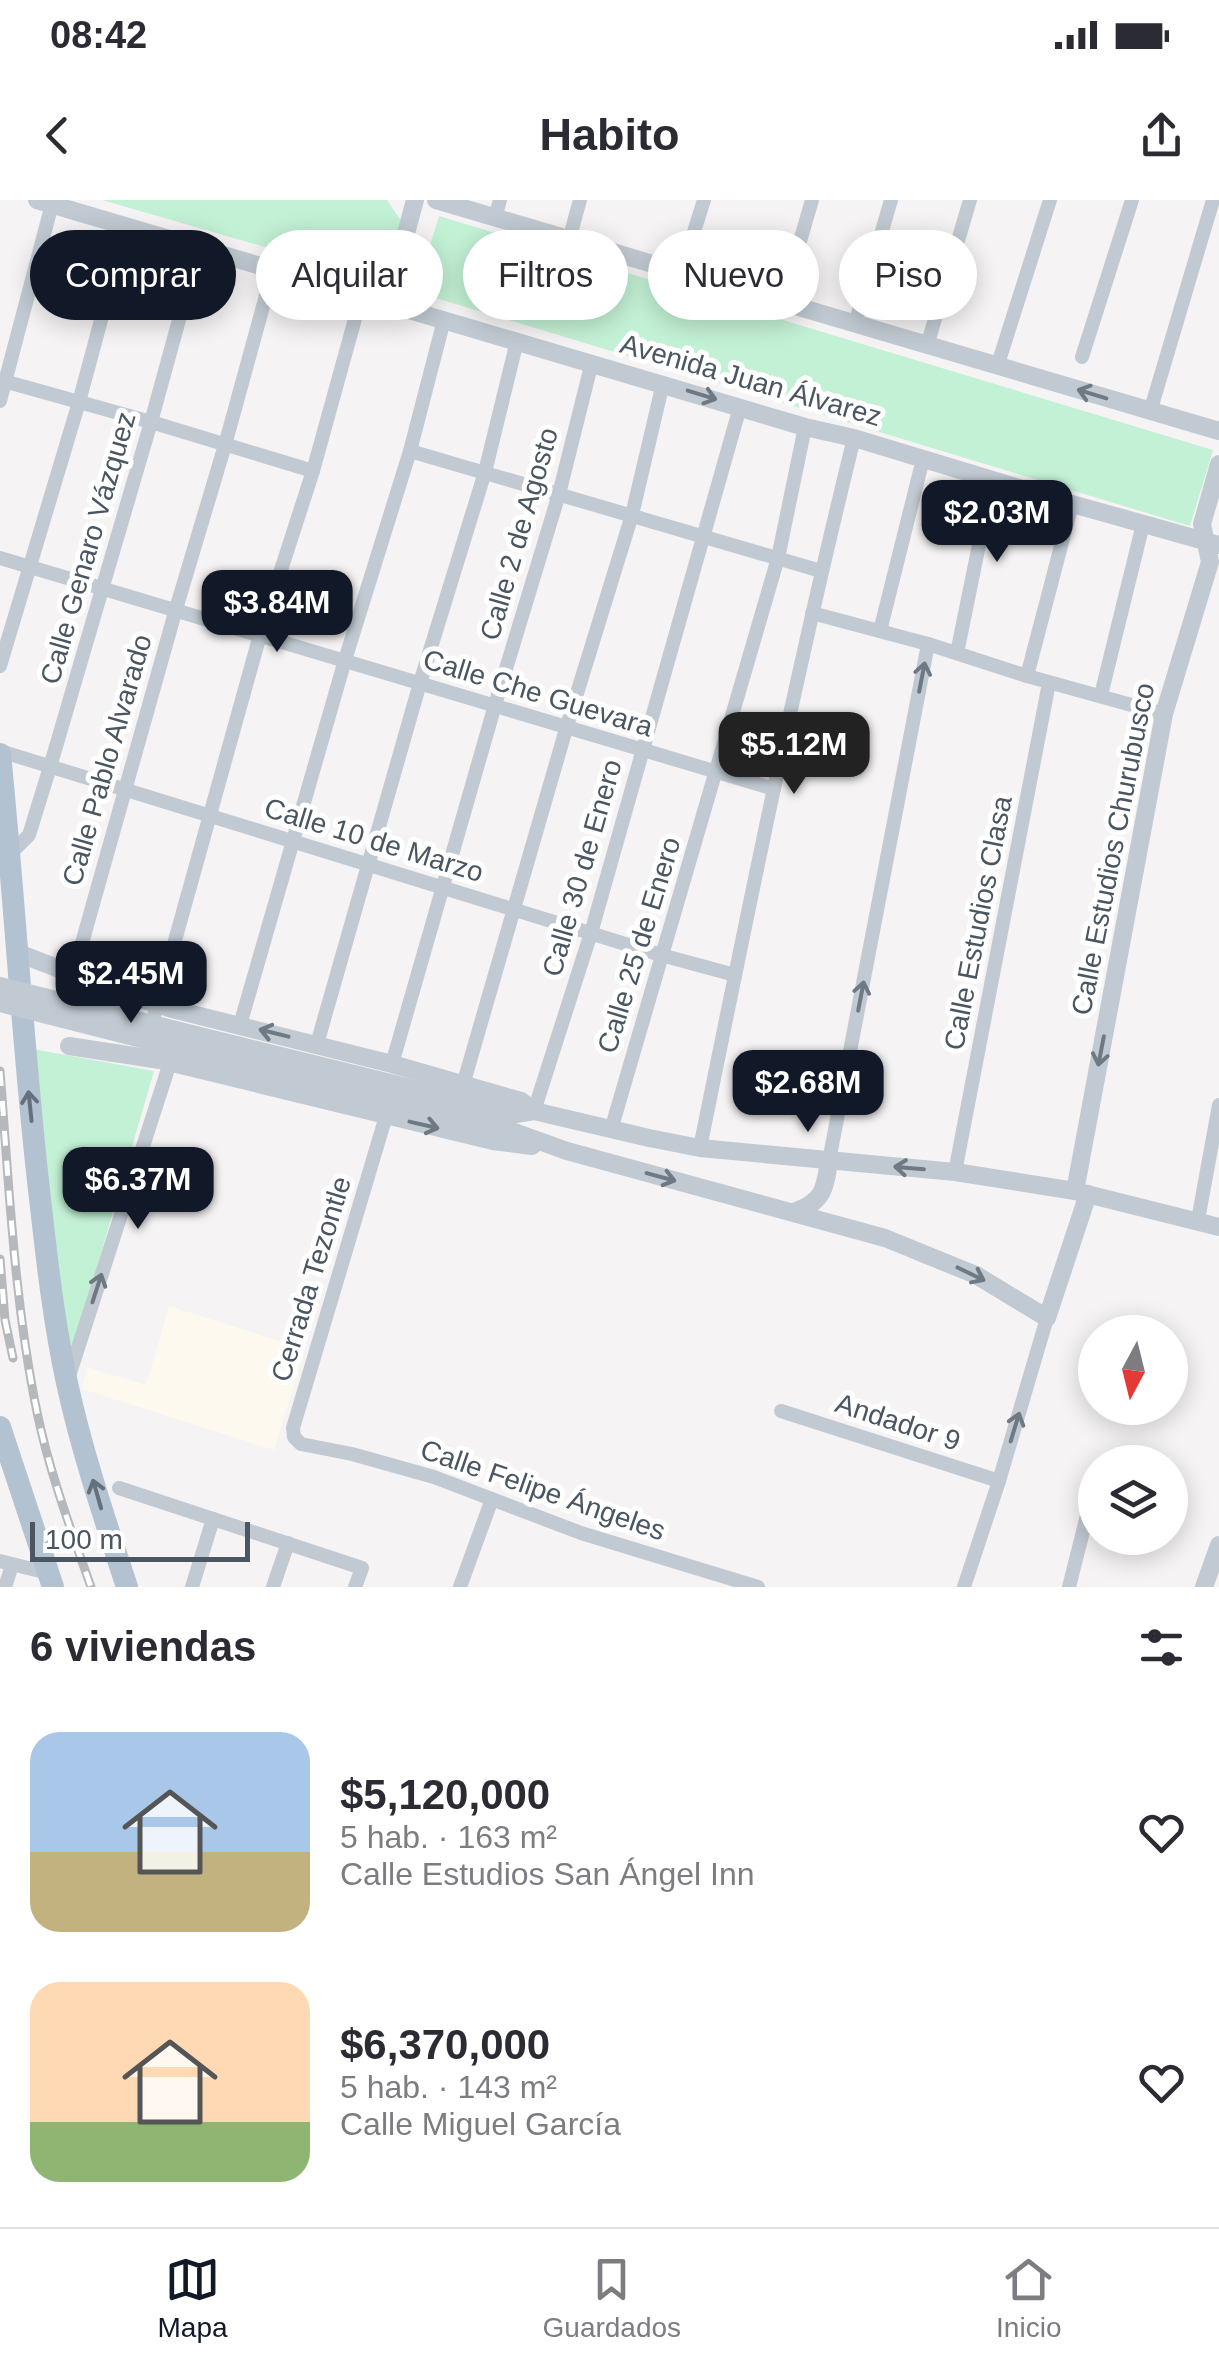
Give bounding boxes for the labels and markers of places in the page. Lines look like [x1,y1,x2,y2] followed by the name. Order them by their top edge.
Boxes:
[916,480,1078,565] pin: $2.03M
[196,570,358,655] pin: $3.84M
[713,712,875,797] pin: $5.12M
[50,941,212,1026] pin: $2.45M
[727,1050,889,1135] pin: $2.68M
[57,1147,219,1232] pin: $6.37M

